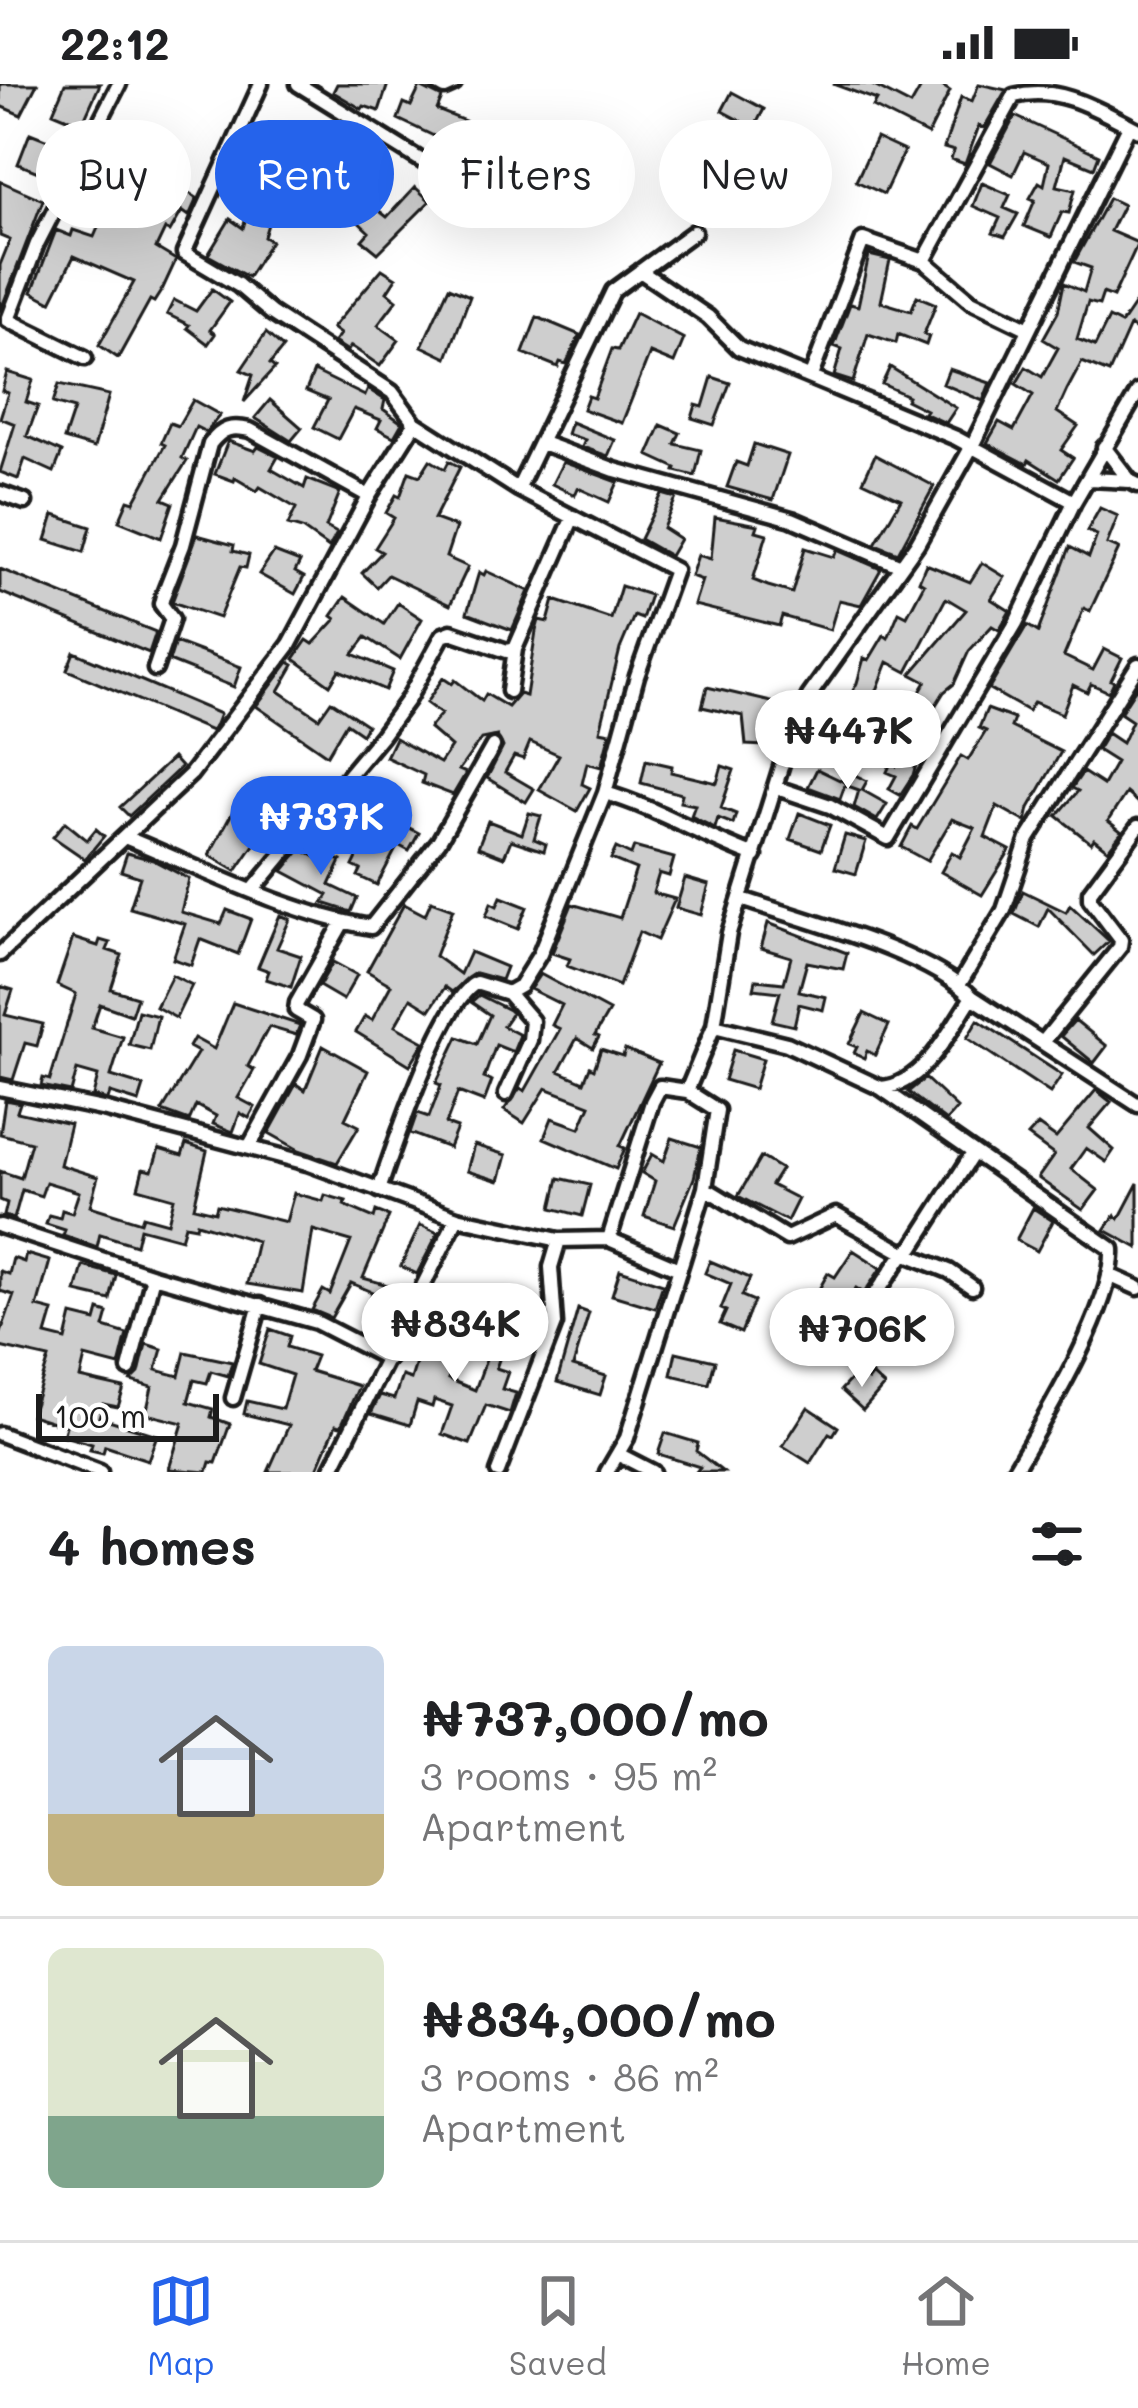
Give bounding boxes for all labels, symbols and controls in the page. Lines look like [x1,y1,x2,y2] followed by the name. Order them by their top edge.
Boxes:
[60,13,170,71] text: 22:12
[36,120,191,228] chip: Buy
[215,120,394,228] chip: Rent
[418,120,635,228] chip: Filters
[659,120,832,228] chip: New
[764,690,932,792] pin: ₦447K
[782,703,914,754] text: ₦447K
[237,776,405,878] pin: ₦737K
[257,789,385,840] text: ₦737K
[371,1283,539,1385] pin: ₦834K
[778,1288,946,1390] pin: ₦706K
[388,1296,522,1347] text: ₦834K
[796,1301,928,1352] text: ₦706K
[36,1388,219,1441] scale bar
[54,1393,146,1436] text: 100 m
[48,1511,256,1578] text: 4 homes
[1024,1511,1090,1577] icon: filters
[420,1682,769,1749] text: ₦737,000/mo
[144,1694,288,1838] icon: home
[420,1749,717,1800] text: 3 rooms · 95 m²
[420,1800,626,1851] text: Apartment
[420,1983,776,2050] text: ₦834,000/mo
[144,1996,288,2140] icon: home
[420,2050,719,2101] text: 3 rooms · 86 m²
[420,2101,626,2152] text: Apartment
[147,2268,214,2383] tab: Map
[509,2268,607,2383] tab: Saved
[901,2268,991,2383] tab: Home

